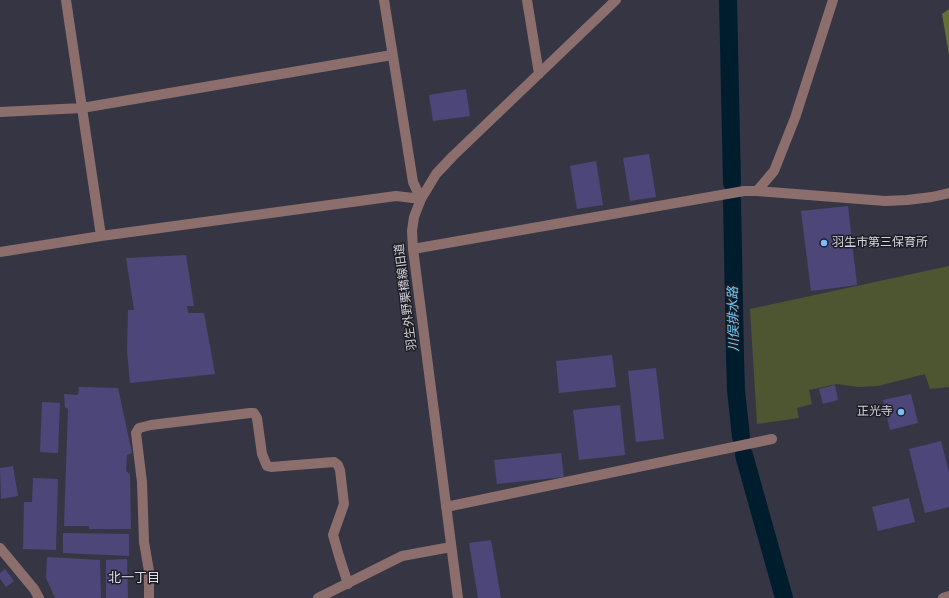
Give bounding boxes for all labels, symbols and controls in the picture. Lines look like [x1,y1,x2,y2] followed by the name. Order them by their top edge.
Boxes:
[832,236,928,250] place label: 羽生市第三保育所
[819,238,829,248] marker: 羽生市第三保育所
[392,243,420,351] street label: 羽生外野栗橋線旧道
[726,286,742,352] water label: 川俣排水路
[857,405,893,419] place label: 正光寺
[896,407,906,417] marker: 正光寺
[108,570,160,586] district label: 北一丁目

